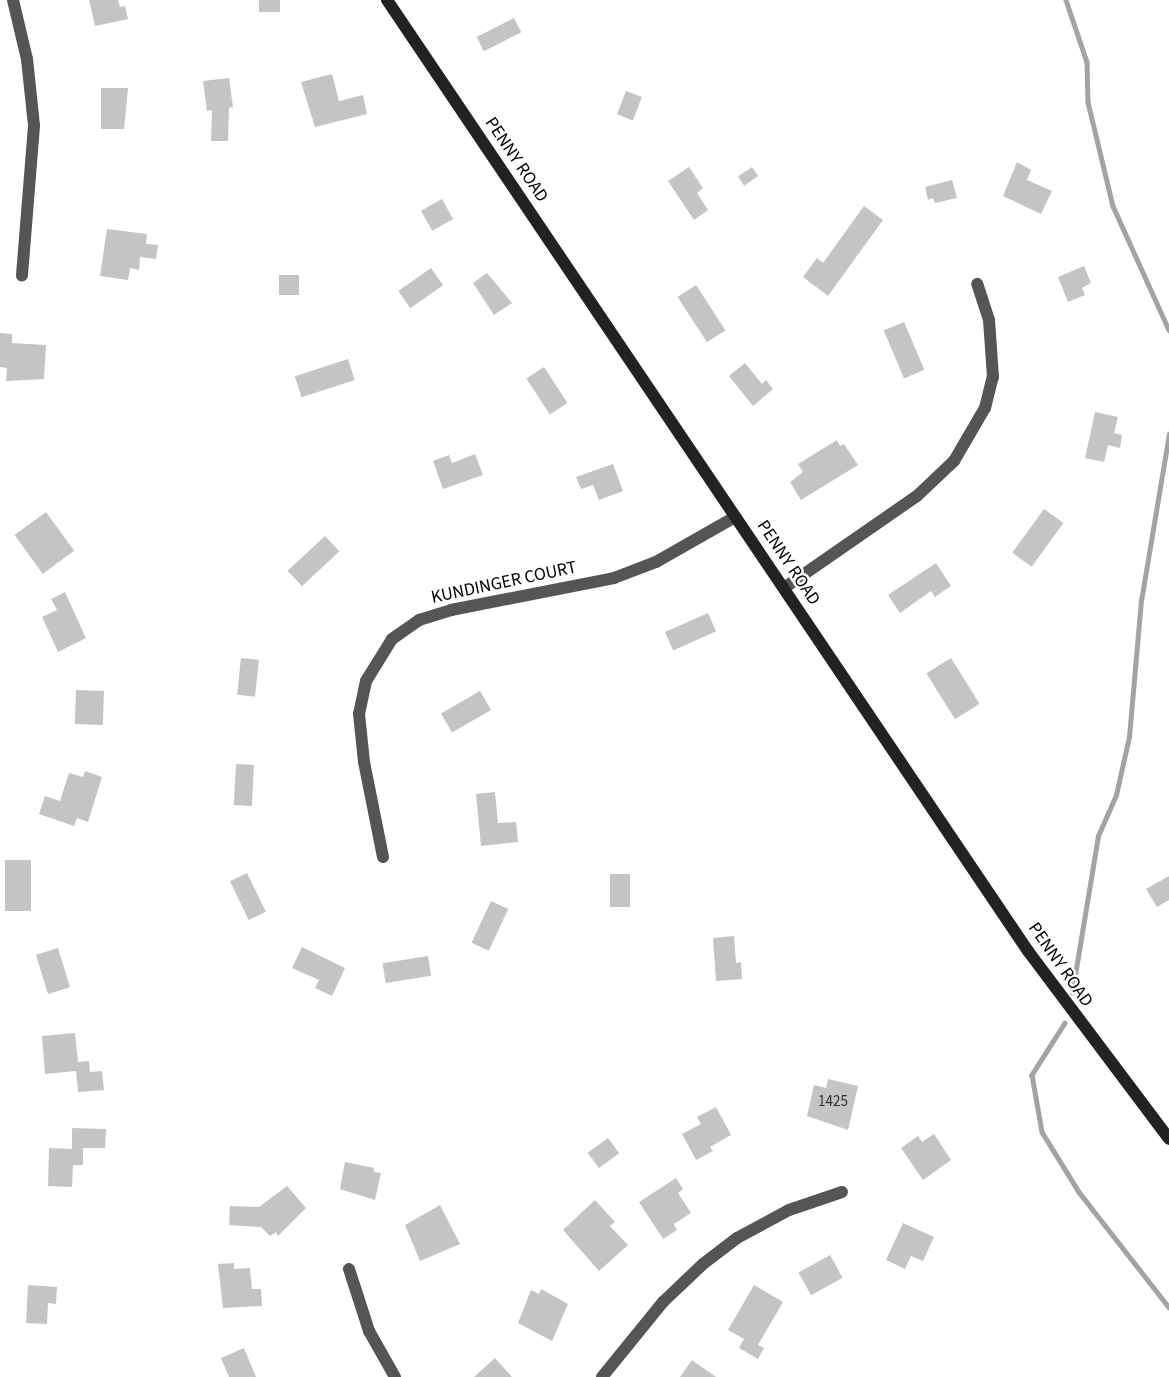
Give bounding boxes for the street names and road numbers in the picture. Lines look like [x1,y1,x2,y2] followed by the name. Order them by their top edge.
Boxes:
[480,113,552,207] street label: PENNY ROAD
[752,516,824,610] street label: PENNY ROAD
[429,557,579,609] street label: KUNDINGER COURT
[1023,919,1097,1011] street label: PENNY ROAD

